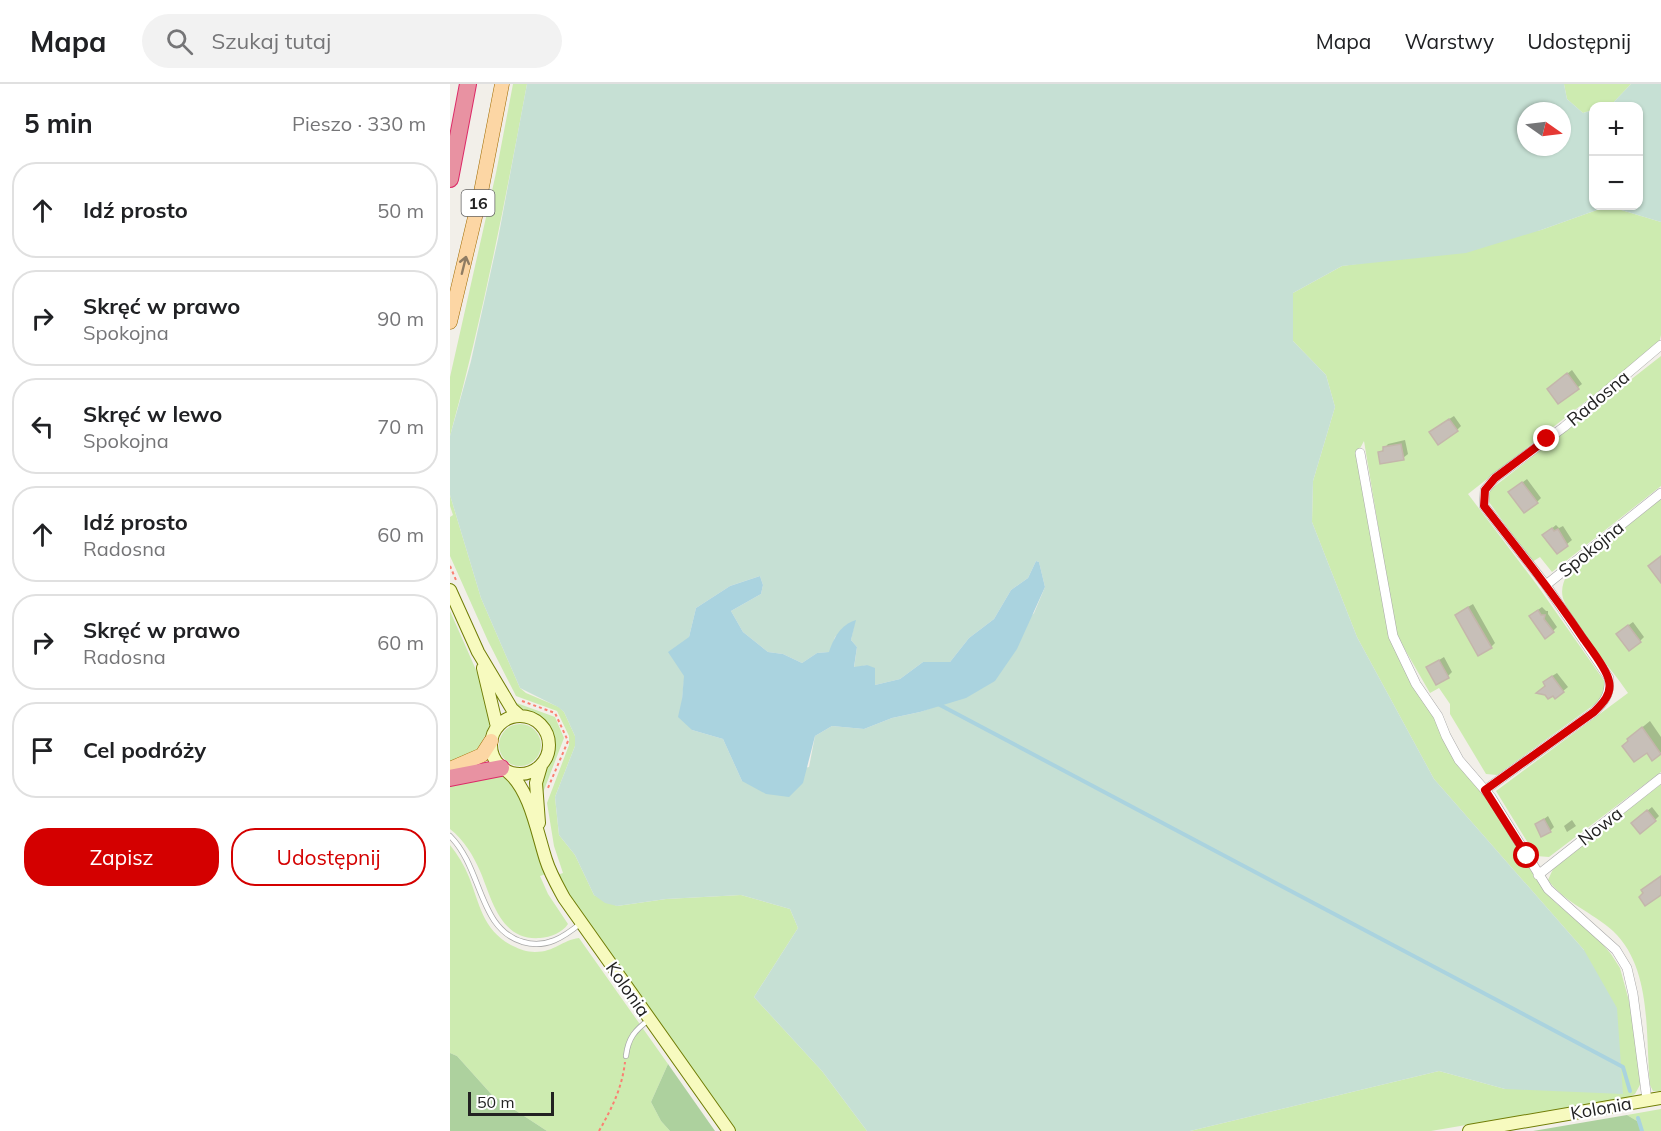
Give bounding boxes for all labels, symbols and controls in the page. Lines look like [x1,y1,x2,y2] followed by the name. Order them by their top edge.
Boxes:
[142,14,562,68] search box
[30,24,106,59] text: Mapa
[163,25,196,58] icon: search
[211,27,331,55] text: Szukaj tutaj
[1316,28,1371,54] text: Mapa
[1404,28,1494,54] text: Warstwy
[1527,28,1631,54] text: Udostępnij
[1517,102,1571,156] north arrow
[1589,102,1643,210] map controls
[1589,102,1643,156] button: +
[24,107,93,140] text: 5 min
[292,111,426,136] text: Pieszo · 330 m
[1589,156,1643,210] button: −
[462,190,494,216] road number: 16
[26,194,59,227] icon: ahead
[83,196,188,224] text: Idź prosto
[377,198,424,223] text: 50 m
[459,256,471,275] one-way arrow
[83,292,240,320] text: Skręć w prawo
[26,302,59,335] icon: right
[377,306,424,331] text: 90 m
[83,320,169,345] text: Spokojna
[1562,365,1634,431] street label: Radosna
[83,400,222,428] text: Skręć w lewo
[26,410,59,443] icon: left
[377,414,424,439] text: 70 m
[1533,425,1559,451] route end
[83,428,169,453] text: Spokojna
[83,508,188,536] text: Idź prosto
[1554,516,1628,582] street label: Spokojna
[26,518,59,551] icon: ahead
[377,522,424,547] text: 60 m
[83,536,166,561] text: Radosna
[83,616,240,644] text: Skręć w prawo
[26,626,59,659] icon: right
[377,630,424,655] text: 60 m
[83,644,166,669] text: Radosna
[26,734,59,767] icon: arrive
[83,736,206,764] text: Cel podróży
[1573,802,1627,850] street label: Nowa
[24,828,219,886] button: Zapisz
[231,828,426,886] button: Udostępnij
[1513,842,1539,868] route start
[601,957,655,1021] street label: Kolonia
[468,1089,554,1116] scale bar
[1569,1091,1633,1125] street label: Kolonia
[477,1092,514,1112] text: 50 m

